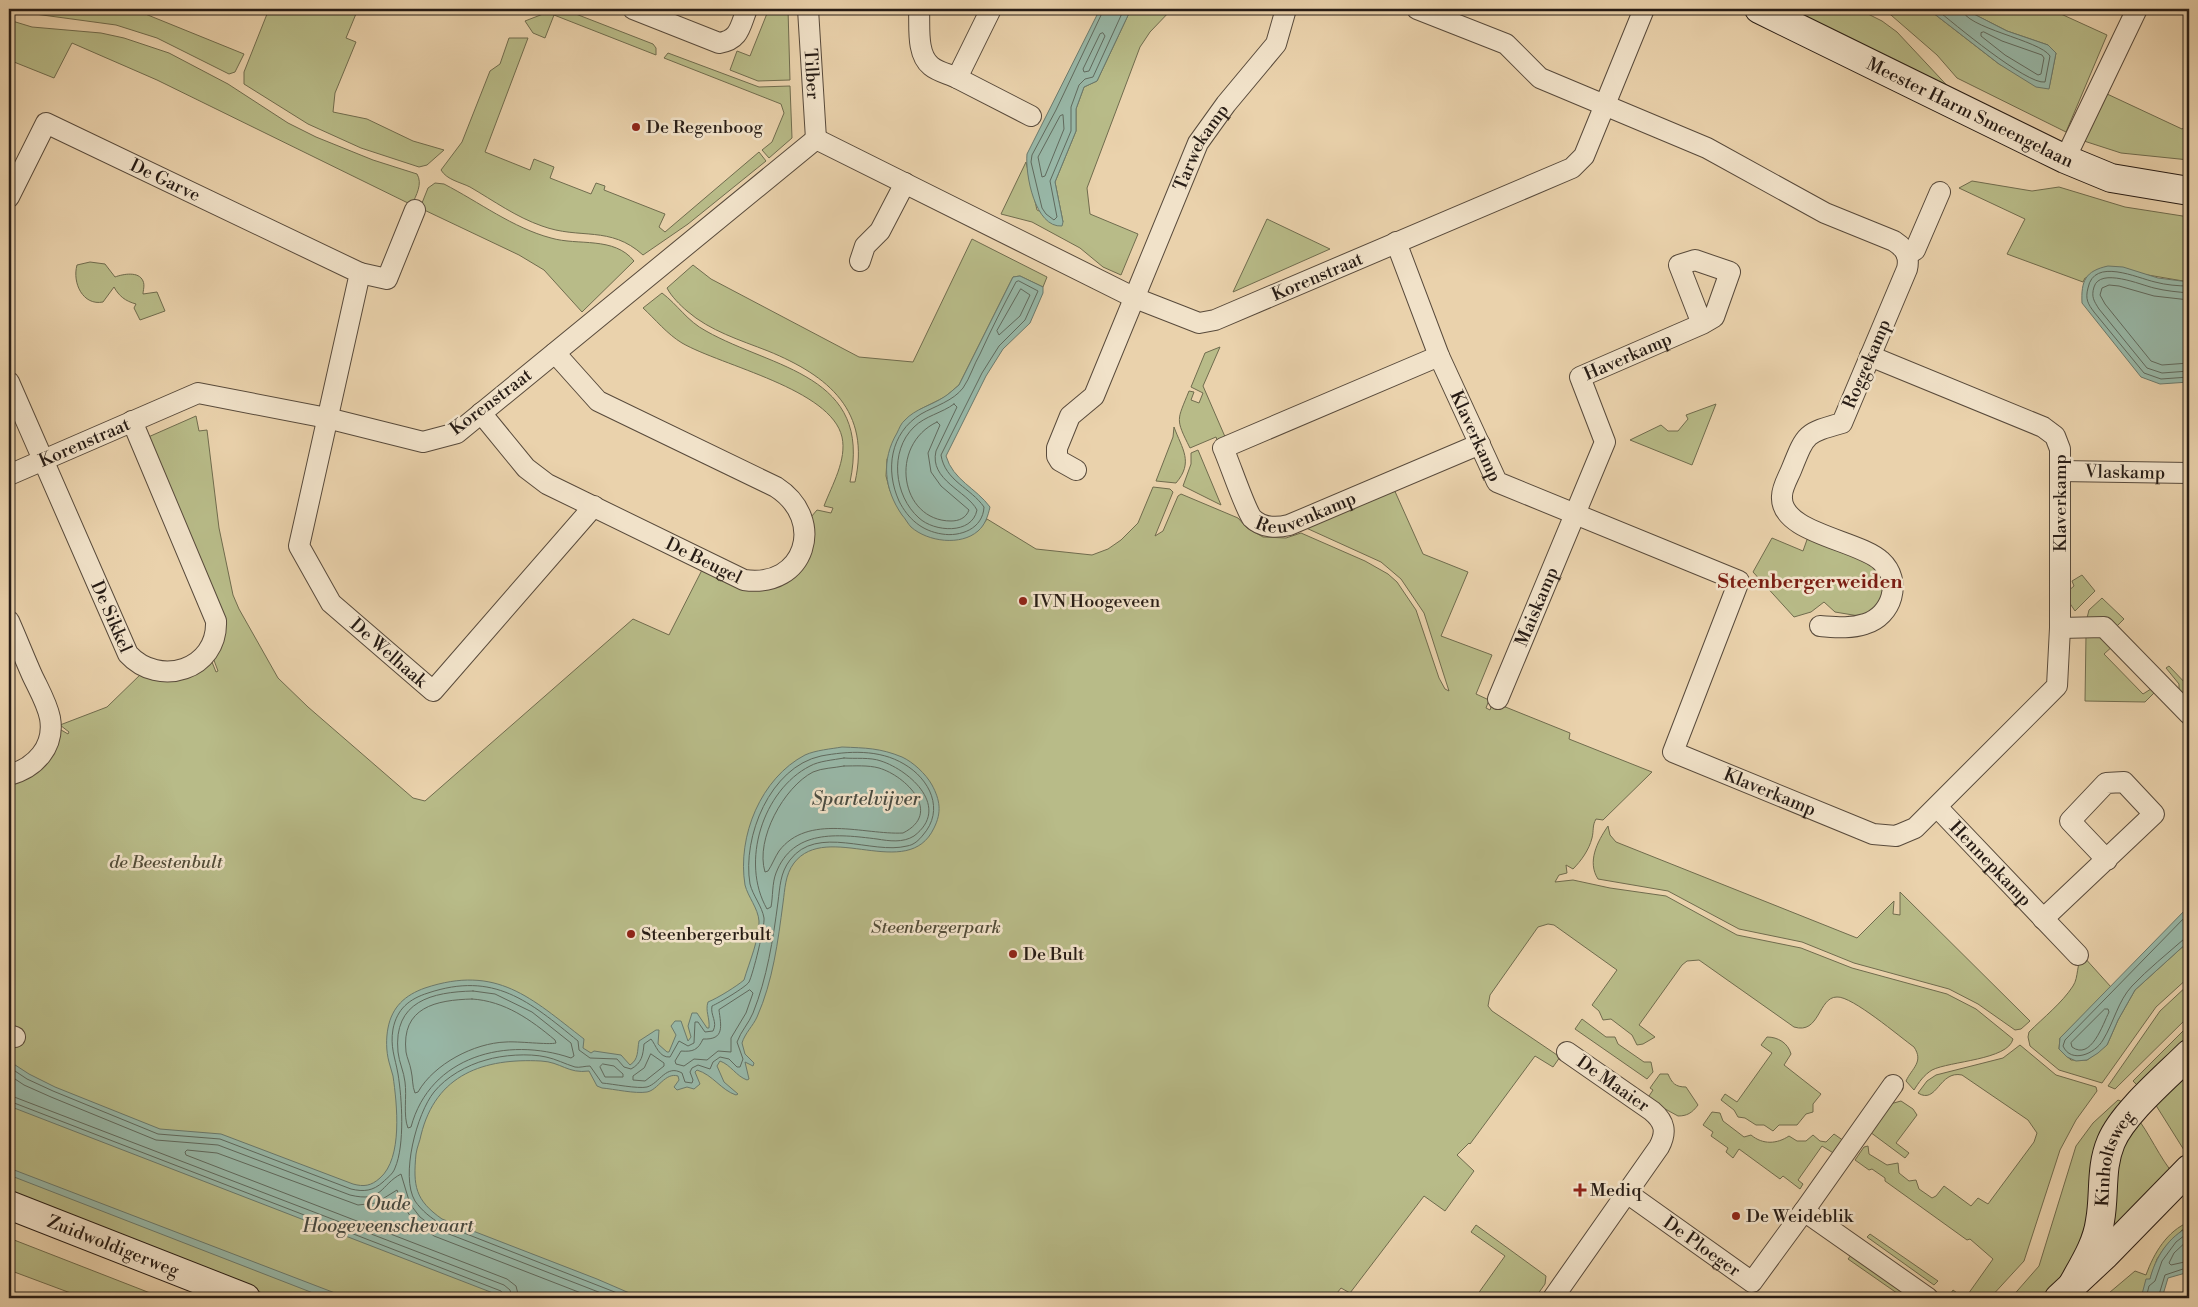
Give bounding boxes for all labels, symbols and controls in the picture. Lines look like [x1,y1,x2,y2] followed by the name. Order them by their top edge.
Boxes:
[799,48,825,100] street label: Tilber
[1863,52,2077,173] street label: Meester Harm Smeengelaan
[1168,99,1234,194] street label: Tarwekamp
[646,116,764,139] place label: De Regenboog
[630,121,642,133] marker: De Regenboog
[126,153,204,207] street label: De Garve
[1268,247,1367,306] street label: Korenstraat
[1838,316,1896,412] street label: Roggekamp
[1580,327,1675,386] street label: Haverkamp
[445,363,537,440] street label: Korenstraat
[1445,387,1507,485] street label: Klaverkamp
[35,412,134,472] street label: Korenstraat
[2049,454,2072,552] street label: Klaverkamp
[2084,460,2165,484] street label: Vlaskamp
[1252,486,1360,538] street label: Reuvenkamp
[662,532,747,589] street label: De Beugel
[1510,563,1563,650] street label: Maiskamp
[1718,570,1903,595] district label: Steenbergerweiden
[86,577,138,657] street label: De Sikkel
[1033,590,1160,613] place label: IVN Hoogeveen
[1017,595,1029,607] marker: IVN Hoogeveen
[345,613,433,693] street label: De Welhaak
[1720,762,1820,821] street label: Klaverkamp
[812,787,921,811] water label: Spartelvijver
[1945,816,2037,911] street label: Hennepkamp
[109,851,224,874] park label: de Beestenbult
[871,916,1001,939] park label: Steenbergerpark
[641,923,772,946] place label: Steenbergerbult
[625,928,637,940] marker: Steenbergerbult
[1023,943,1085,966] place label: De Bult
[1007,948,1019,960] marker: De Bult
[1572,1051,1654,1118] street label: De Maaier
[2090,1105,2140,1207] street label: Kinholtsweg
[1590,1179,1642,1202] place label: Mediq
[1574,1184,1586,1196] marker: Mediq
[301,1192,474,1238] water label: Oude Hoogeveenschevaart
[1746,1205,1855,1228] place label: De Weideblik
[44,1210,183,1282] street label: Zuidwoldigerweg
[1730,1210,1742,1222] marker: De Weideblik
[1659,1211,1745,1282] street label: De Ploeger

